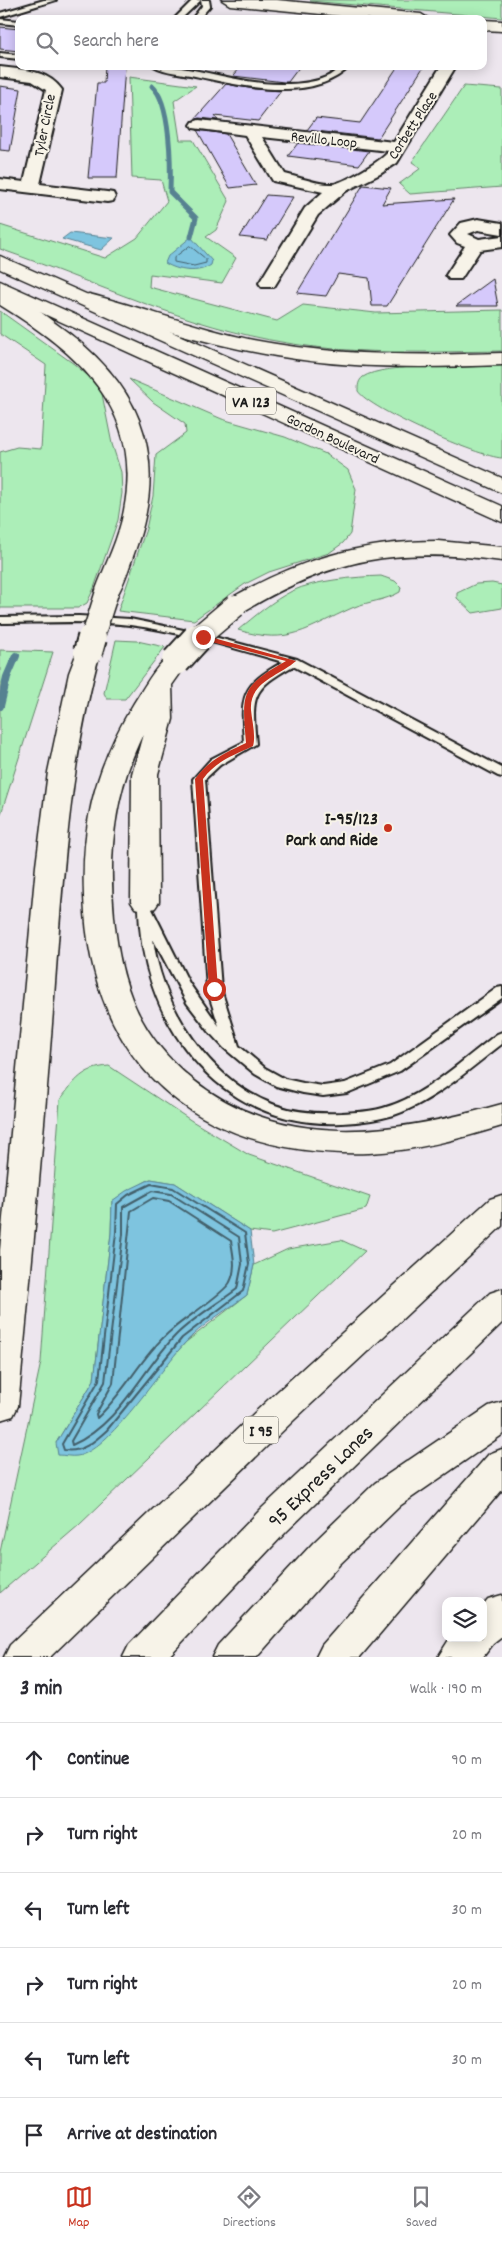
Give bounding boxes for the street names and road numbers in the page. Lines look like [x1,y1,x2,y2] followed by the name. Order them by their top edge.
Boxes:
[383,87,444,164] street label: Corbett Place
[29,92,63,158] street label: Tyler Circle
[290,127,358,155] street label: Revillo Loop
[226,388,276,414] road number: VA 123
[282,409,382,471] street label: Gordon Boulevard
[244,1416,278,1444] road number: I 95
[262,1420,382,1536] street label: 95 Express Lanes

